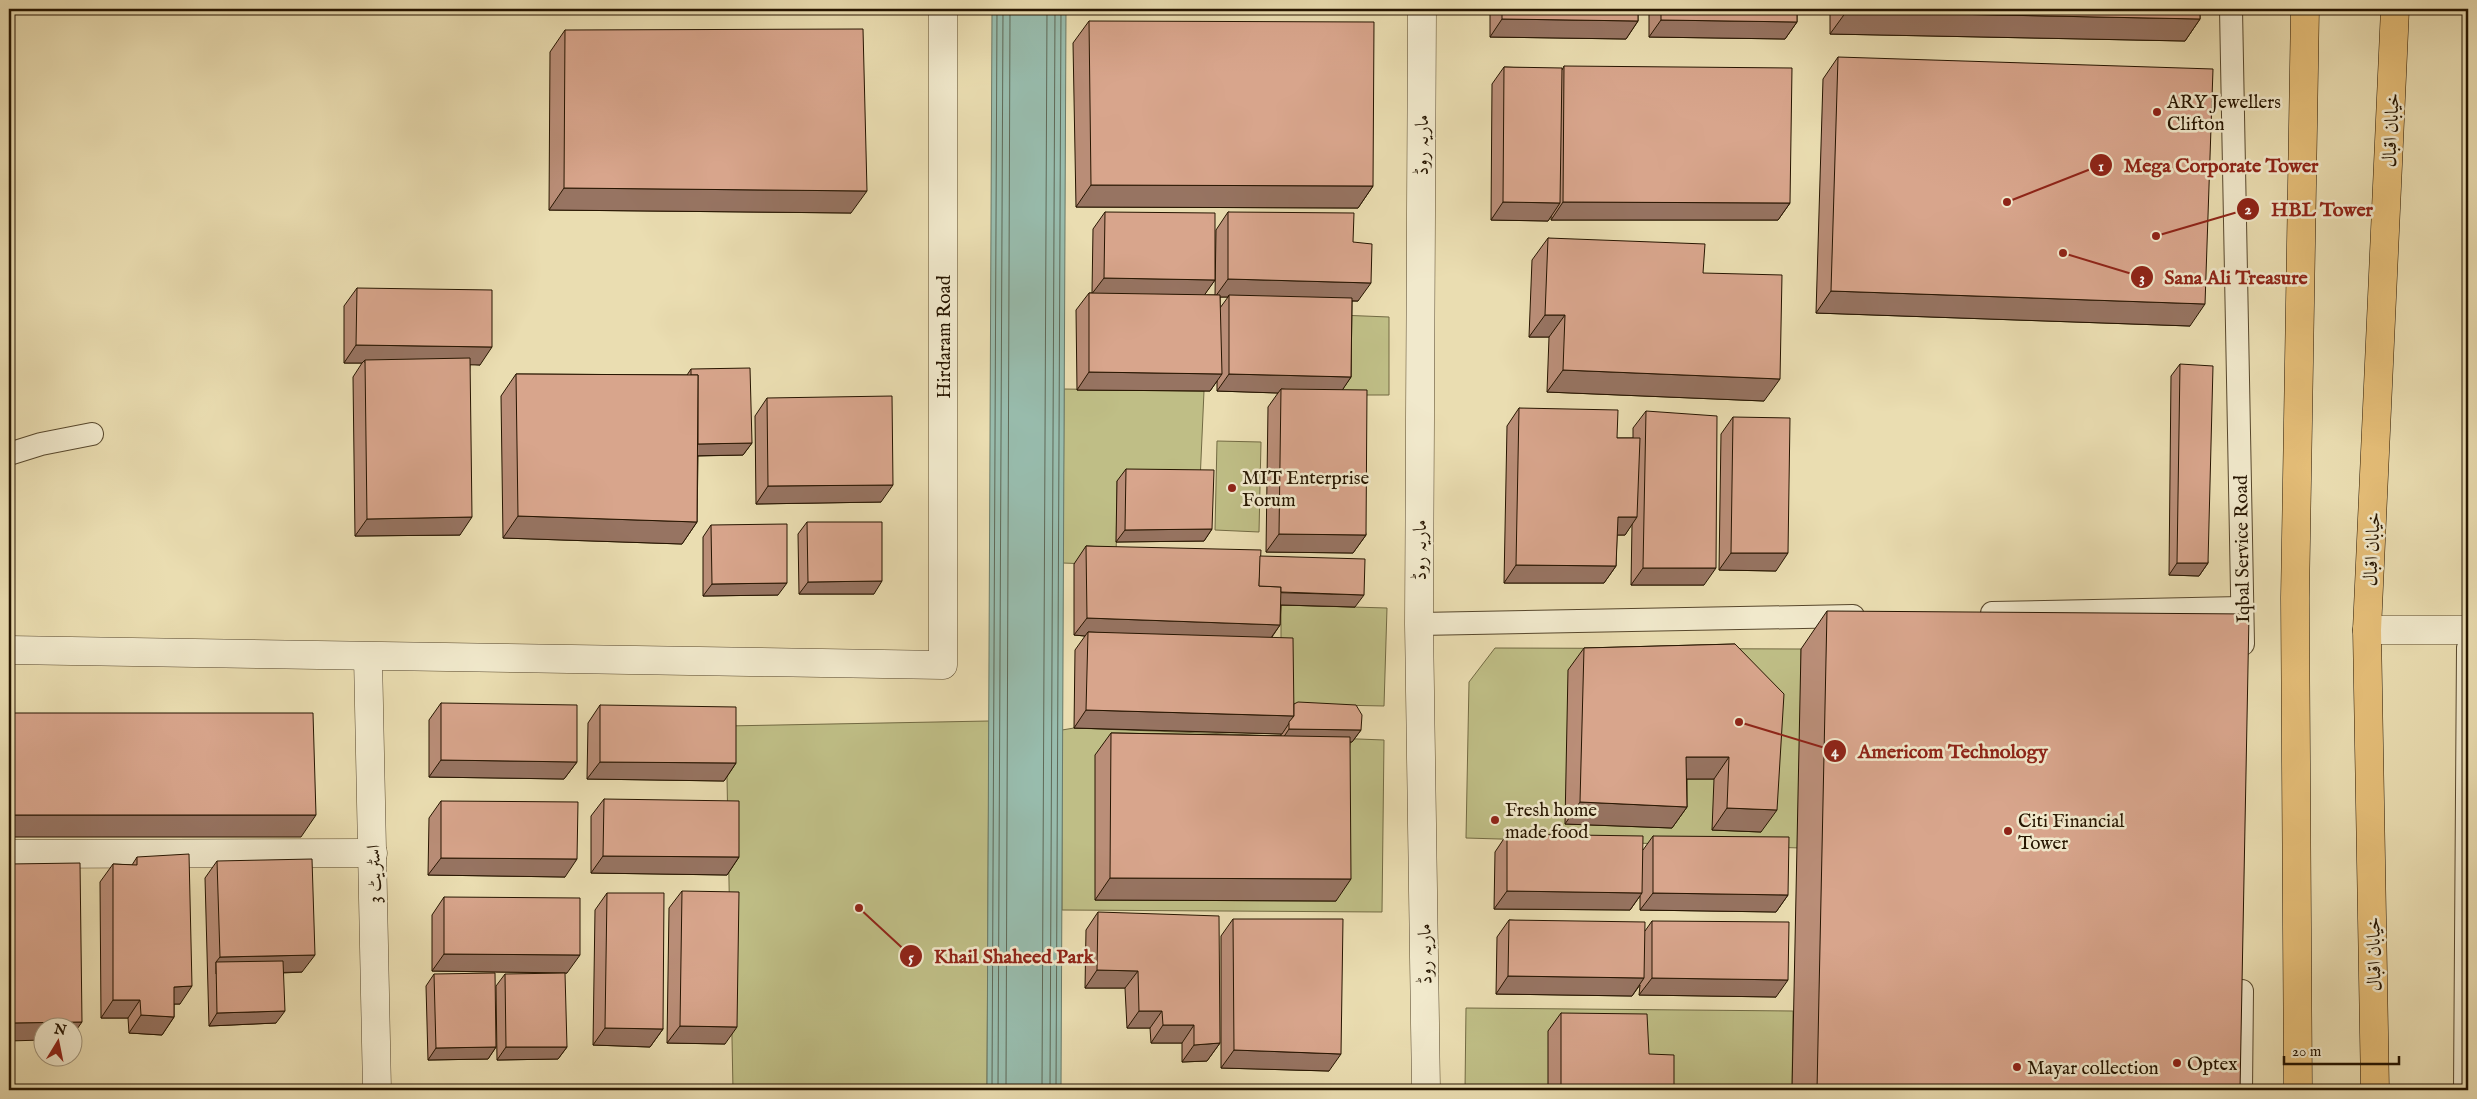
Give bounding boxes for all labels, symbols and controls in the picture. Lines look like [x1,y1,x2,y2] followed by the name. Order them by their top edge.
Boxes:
[2166,91,2281,137] place label: ARY Jewellers Clifton
[2378,92,2406,168] street label: خیابان اقبال
[2151,106,2163,118] marker: ARY Jewellers Clifton
[1411,115,1435,175] street label: ماریہ روڈ
[2088,148,2328,183] callout: Mega Corporate Tower
[2124,154,2319,179] text: Mega Corporate Tower
[2098,157,2104,176] text: 1
[2236,191,2383,226] callout: HBL Tower
[2271,198,2374,223] text: HBL Tower
[2244,200,2252,219] text: 2
[2129,260,2317,295] callout: Sana Ali Treasure
[2164,266,2309,291] text: Sana Ali Treasure
[2139,269,2145,288] text: 3
[933,274,957,399] street label: Hirdaram Road
[1242,467,1369,513] place label: MIT Enterprise Forum
[2230,474,2256,623] street label: Iqbal Service Road
[1226,482,1238,494] marker: MIT Enterprise Forum
[2359,511,2387,587] street label: خیابان اقبال
[1409,520,1433,580] street label: ماریہ روڈ
[1823,733,2058,768] callout: Americom Technology
[1857,740,2049,765] text: Americom Technology
[1831,742,1839,761] text: 4
[1505,799,1597,845] place label: Fresh home made food
[2018,810,2125,856] place label: Citi Financial Tower
[1489,814,1501,826] marker: Fresh home made food
[2002,825,2014,837] marker: Citi Financial Tower
[362,845,388,903] street label: اسٹریٹ 3
[2362,916,2388,991] street label: خیابان اقبال
[1413,923,1439,985] street label: ماریہ روڈ
[899,939,1104,974] callout: Khail Shaheed Park
[934,945,1096,970] text: Khail Shaheed Park
[908,948,914,967] text: 5
[32,1016,82,1066] north arrow
[52,1020,68,1040] text: N
[2284,1034,2400,1066] scale bar
[2292,1042,2322,1061] text: 20 m
[2187,1053,2238,1077] place label: Optex
[2027,1057,2159,1081] place label: Mayar collection
[2171,1057,2183,1069] marker: Optex
[2011,1061,2023,1073] marker: Mayar collection

